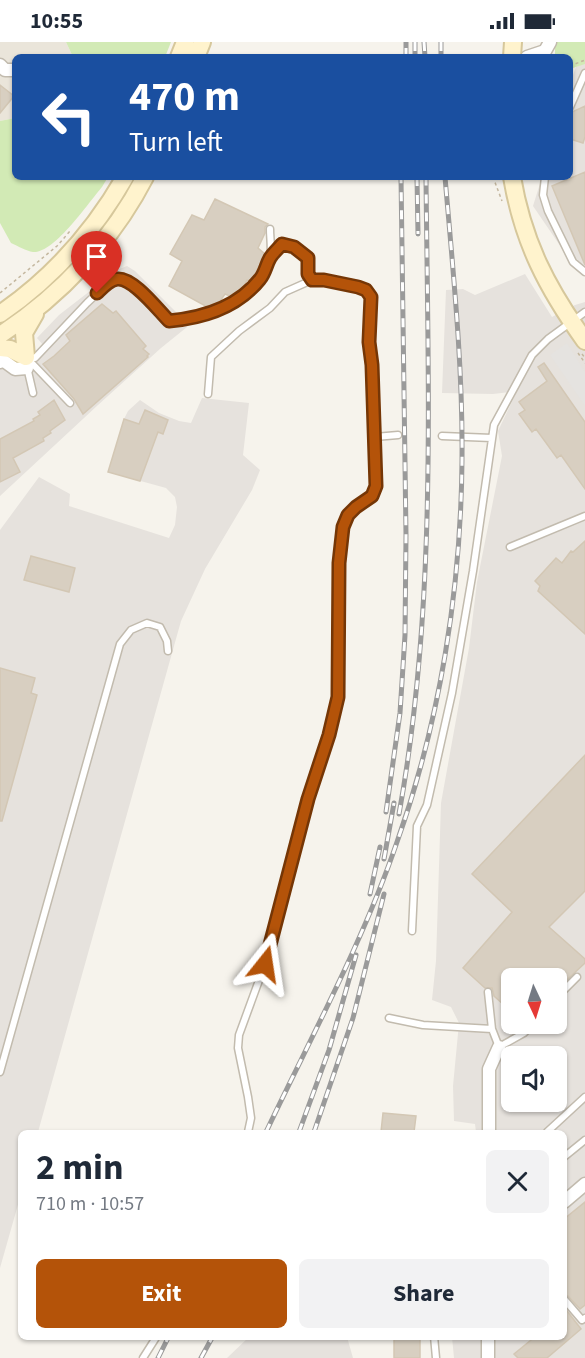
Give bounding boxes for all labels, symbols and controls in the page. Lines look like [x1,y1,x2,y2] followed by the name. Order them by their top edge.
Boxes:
[30,5,83,37] text: 10:55
[129,67,240,127] text: 470 m
[30,78,108,156] icon: left
[129,123,223,162] text: Turn left
[71,231,122,293] pin
[80,240,113,273] icon: arrive
[233,932,297,996] position arrow
[501,968,567,1034] north arrow
[501,968,567,1112] map controls
[501,1046,567,1112] button: sound
[36,1142,124,1193] text: 2 min
[486,1150,549,1213] button: close
[36,1190,144,1218] text: 710 m · 10:57
[36,1259,287,1328] button: Exit
[299,1259,549,1328] button: Share

